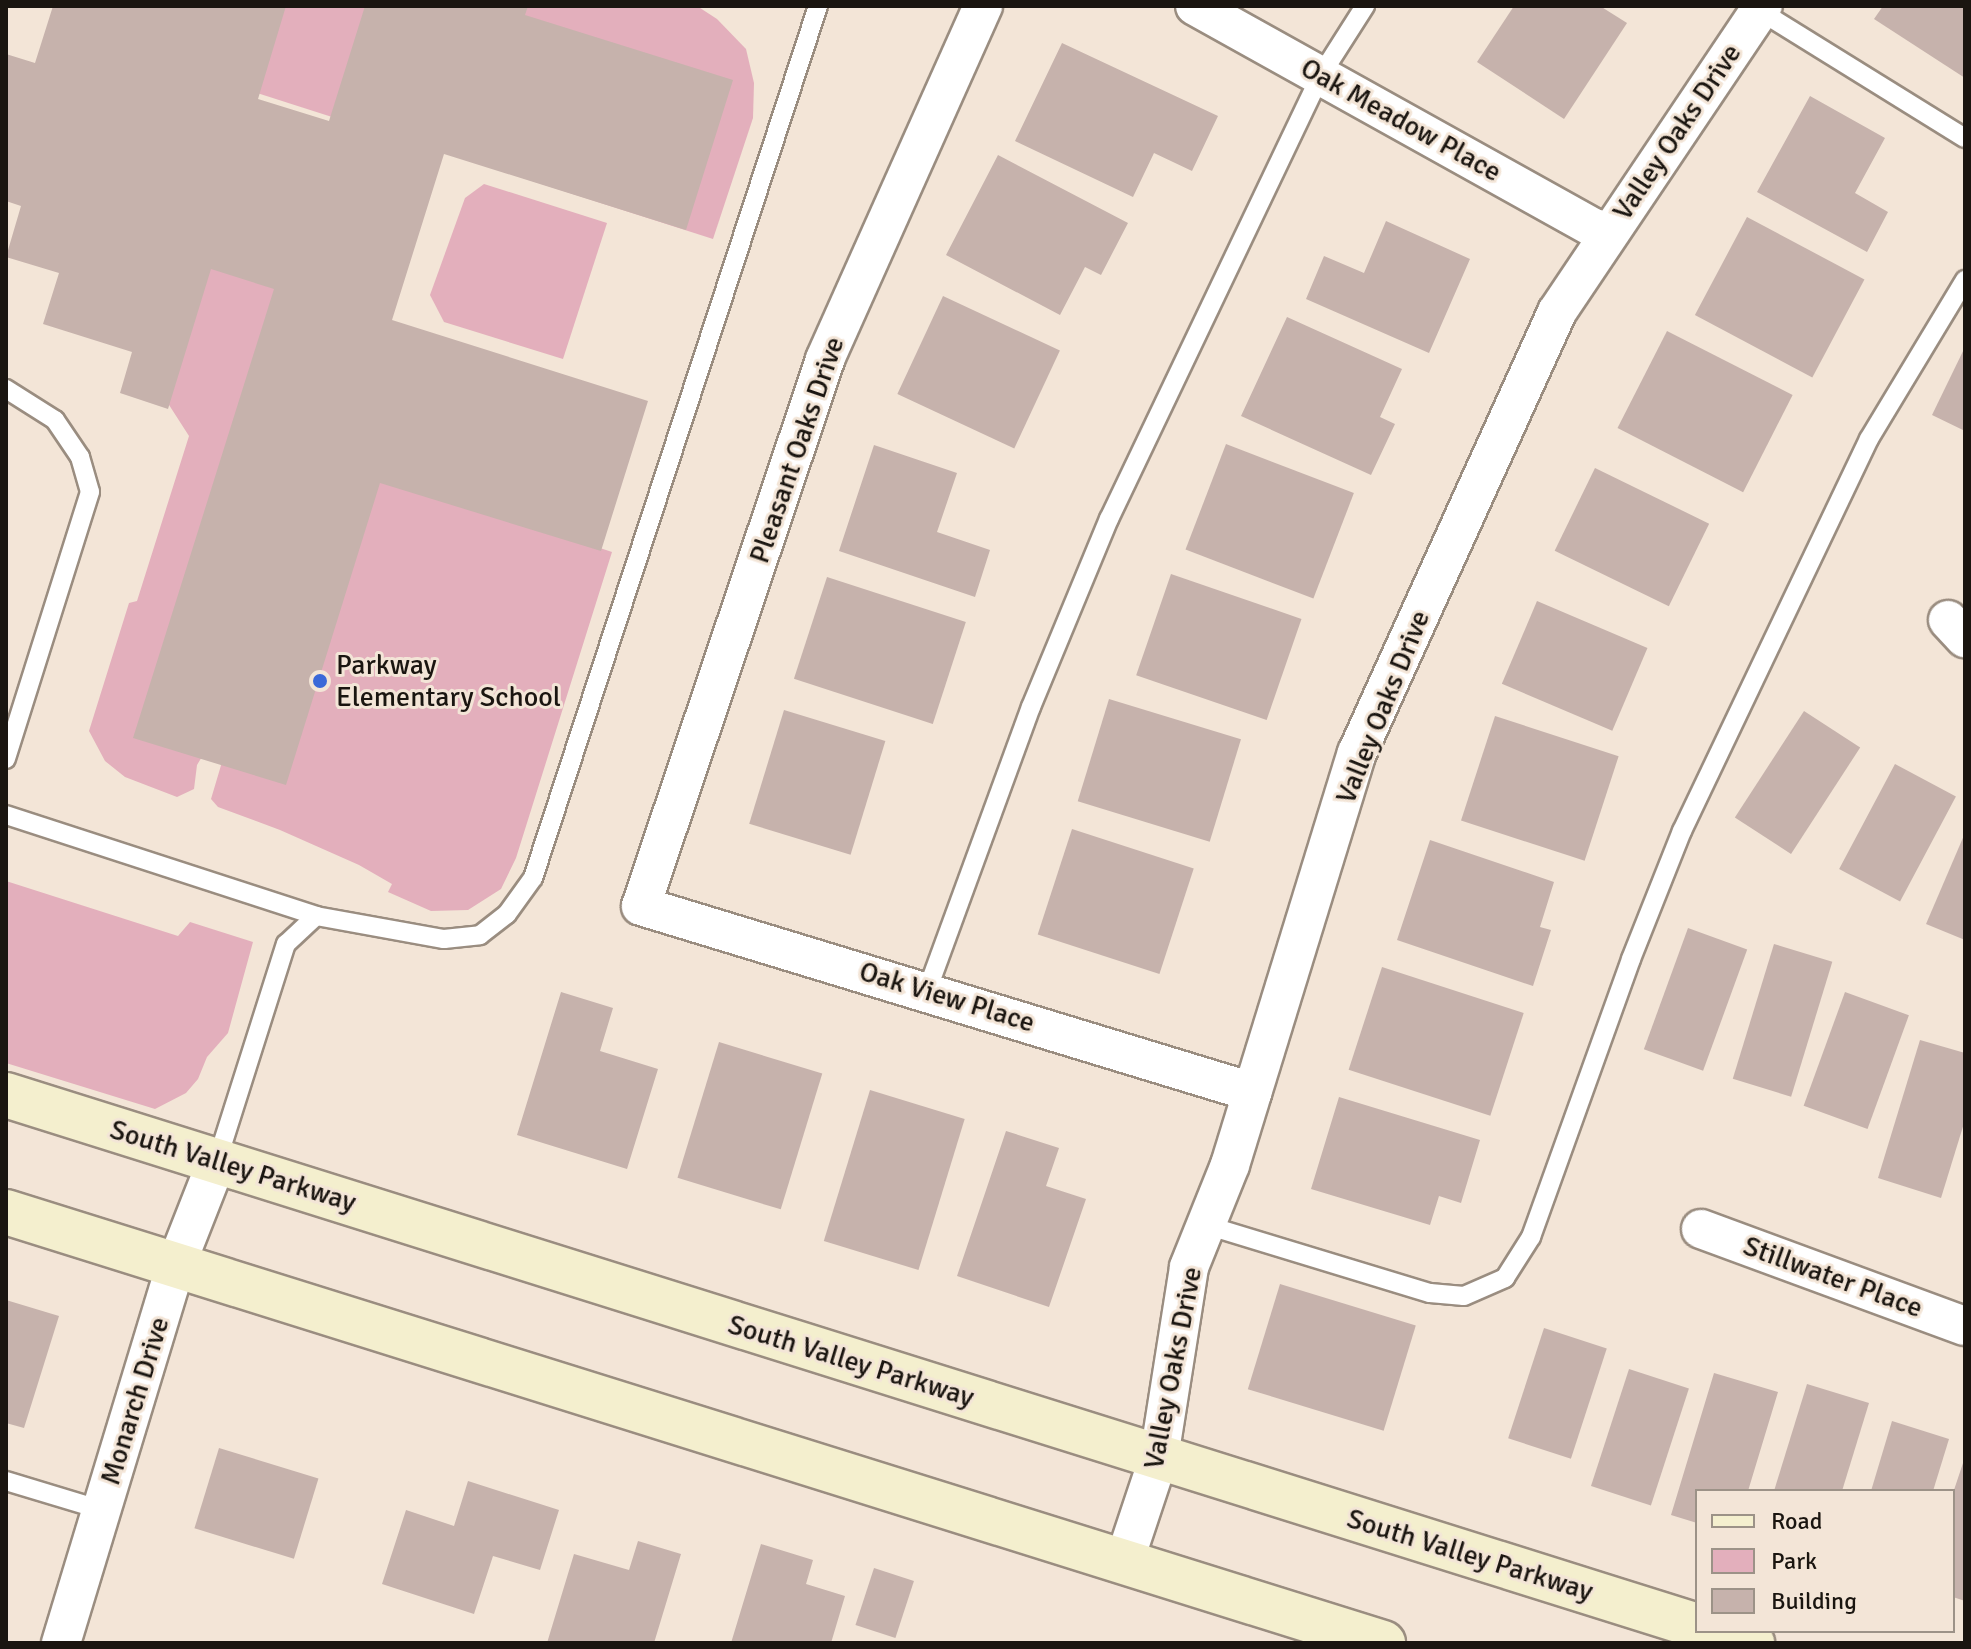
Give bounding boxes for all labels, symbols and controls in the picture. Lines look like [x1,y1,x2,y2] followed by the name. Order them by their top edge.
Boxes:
[1606,38,1748,226] street label: Valley Oaks Drive
[1295,51,1507,189] street label: Oak Meadow Place
[743,332,851,568] street label: Pleasant Oaks Drive
[1329,606,1437,808] street label: Valley Oaks Drive
[336,648,561,714] place label: Parkway Elementary School
[311,672,329,690] marker: Parkway Elementary School
[855,954,1039,1040] street label: Oak View Place
[106,1113,360,1219] street label: South Valley Parkway
[1739,1229,1927,1325] street label: Stillwater Place
[1137,1264,1209,1472] street label: Valley Oaks Drive
[724,1308,978,1414] street label: South Valley Parkway
[94,1313,176,1489] street label: Monarch Drive
[1695,1489,1955,1633] legend
[1343,1502,1597,1608] street label: South Valley Parkway
[1771,1506,1822,1536] text: Road
[1771,1546,1817,1576] text: Park
[1771,1586,1857,1616] text: Building

